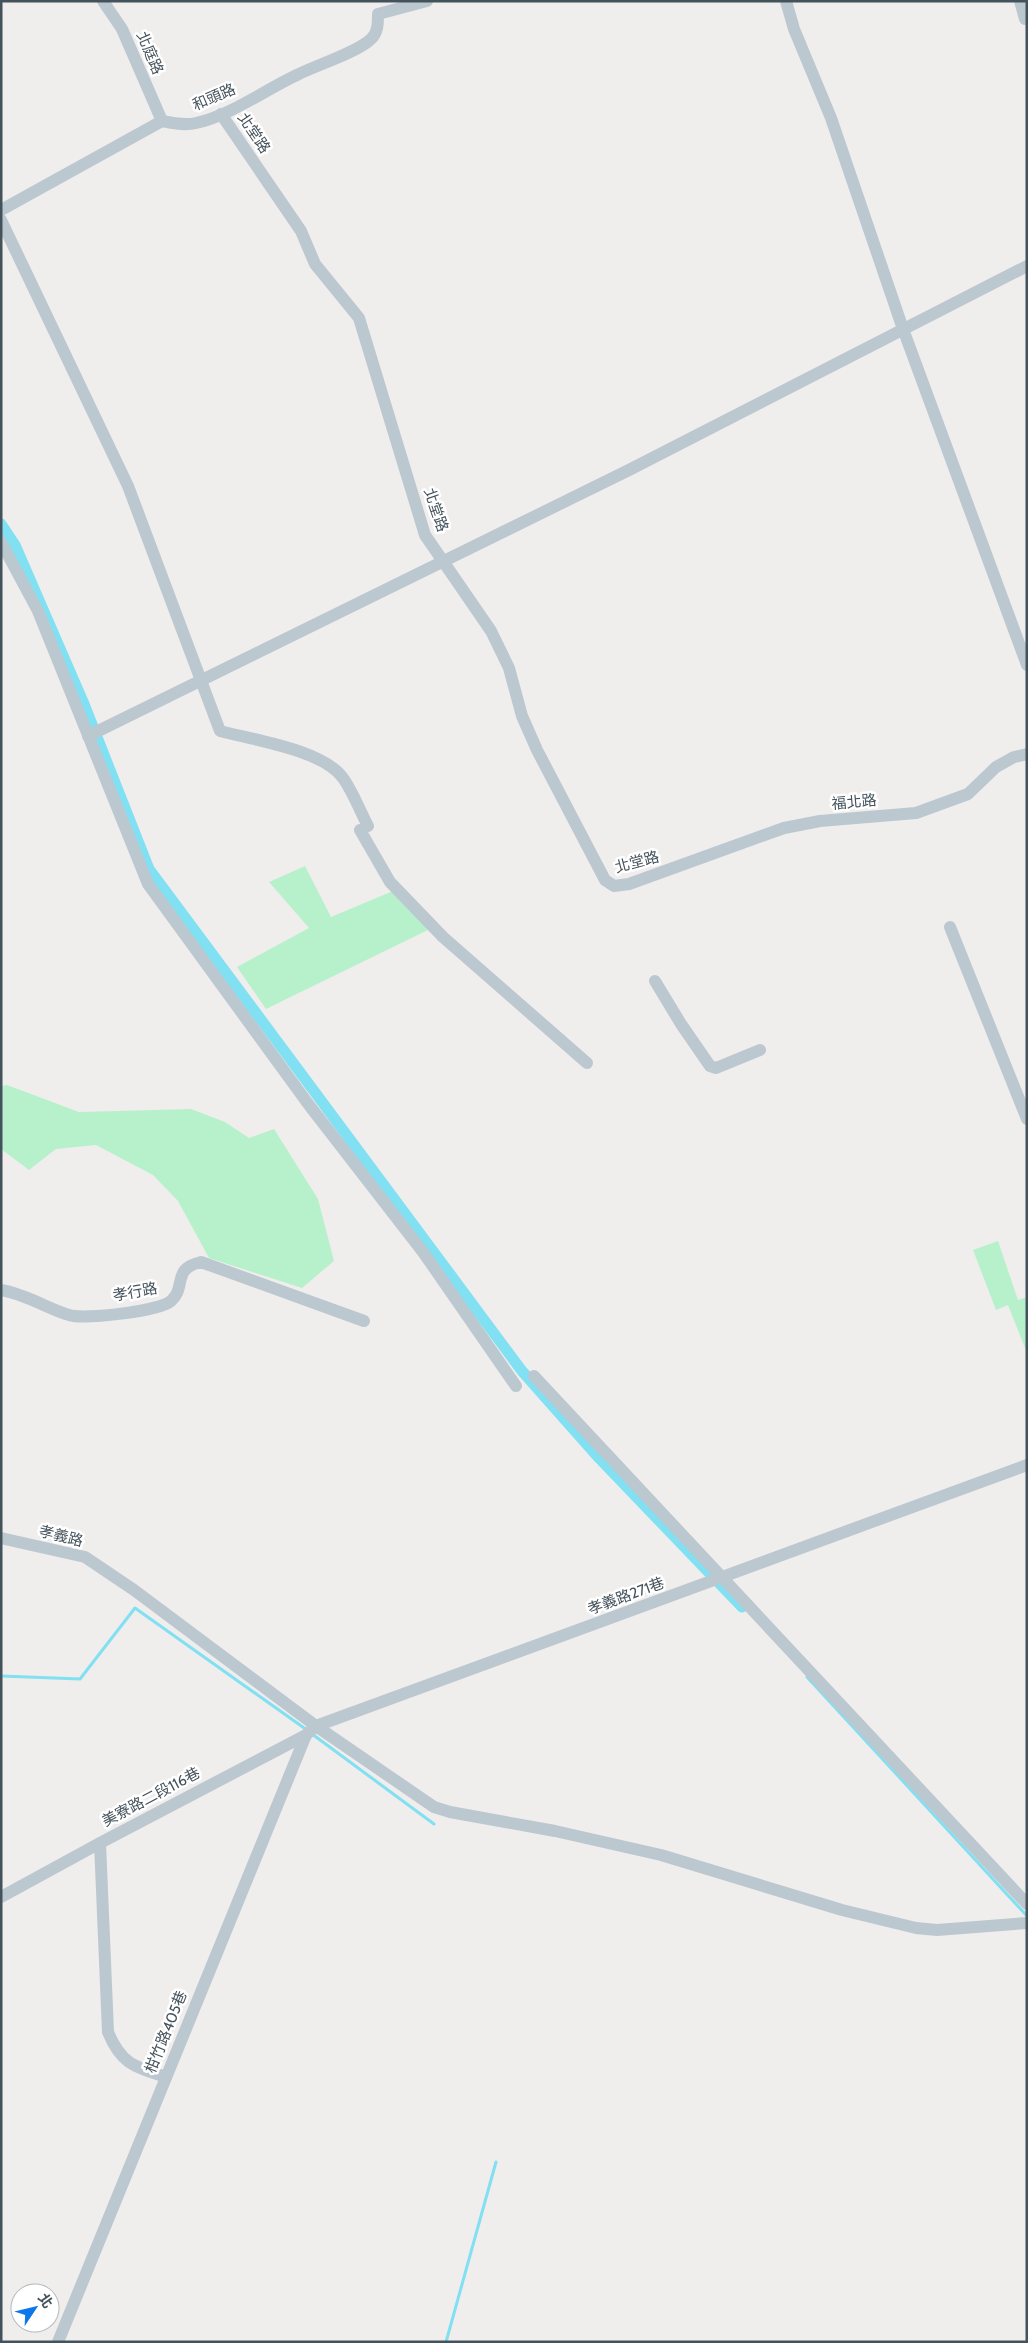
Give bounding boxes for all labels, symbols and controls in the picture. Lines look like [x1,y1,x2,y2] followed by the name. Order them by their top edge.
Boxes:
[133,29,167,77] street label: 北庭路
[190,80,238,114] street label: 和頭路
[234,109,274,157] street label: 北堂路
[420,486,452,534] street label: 北堂路
[831,791,877,813] street label: 福北路
[613,847,661,877] street label: 北堂路
[111,1279,159,1305] street label: 孝行路
[37,1522,85,1550] street label: 孝義路
[585,1574,667,1618] street label: 孝義路271巷
[99,1764,203,1830] street label: 美寮路二段116巷
[141,1988,191,2076] street label: 柑竹路405巷
[10,2283,60,2333] north arrow
[34,2290,57,2311] text: 北

